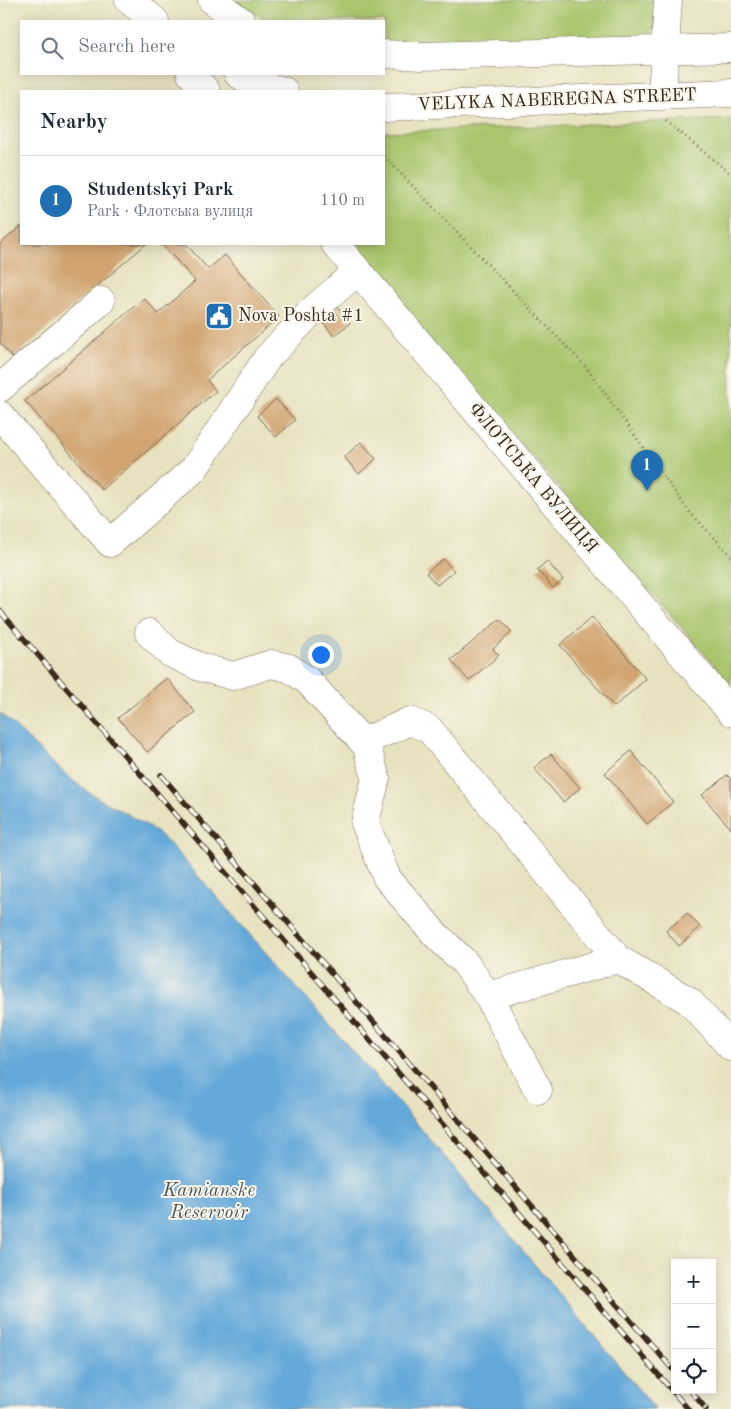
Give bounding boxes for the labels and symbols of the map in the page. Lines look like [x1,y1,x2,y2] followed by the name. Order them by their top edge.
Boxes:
[417,86,697,114] street label: VELYKA NABEREGNA STREET
[204,301,234,331] public building icon: Nova Poshta #1
[238,307,364,325] place label: Nova Poshta #1
[465,400,601,556] street label: ФЛОТСЬКА ВУЛИЦЯ
[631,450,663,491] pin: 1
[308,642,334,668] your location
[162,1182,255,1223] water label: Kamianske Reservoir

